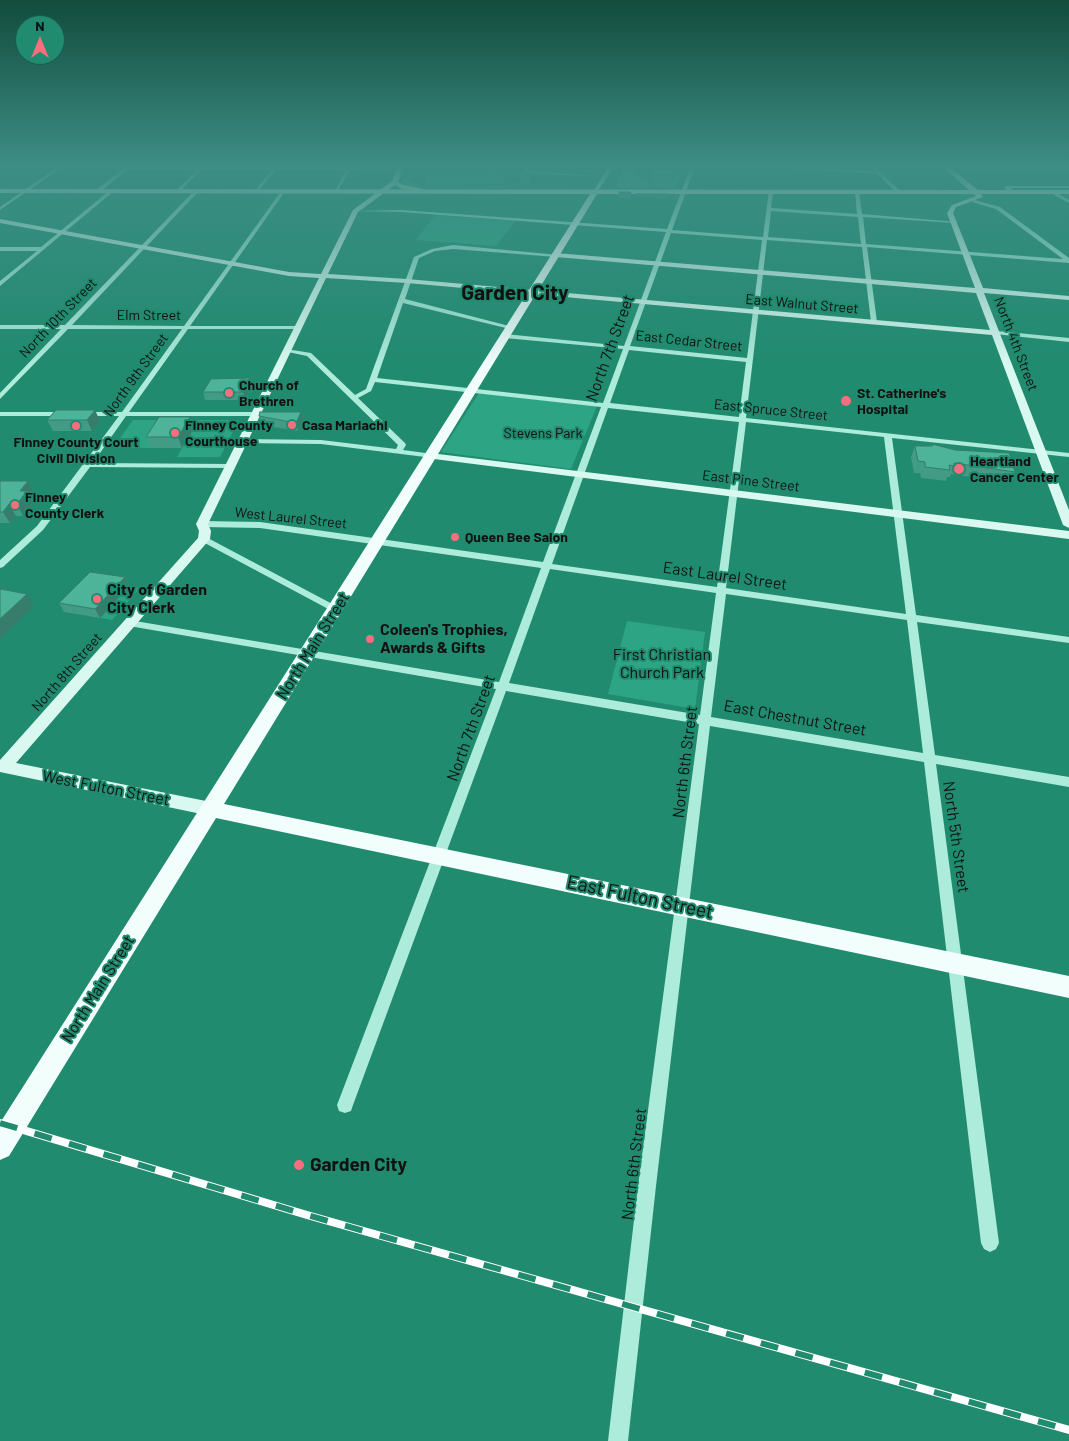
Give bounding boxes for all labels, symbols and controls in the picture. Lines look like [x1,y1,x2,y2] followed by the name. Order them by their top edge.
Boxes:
[15,15,65,65] north arrow
[35,17,45,34] text: N
[16,275,100,361] street label: North 10th Street
[461,280,569,306] district label: Garden City
[745,291,859,317] street label: East Walnut Street
[582,292,638,404] street label: North 7th Street
[990,295,1042,393] street label: North 4th Street
[117,307,181,323] street label: Elm Street
[635,327,743,355] street label: East Cedar Street
[100,330,172,420] street label: North 9th Street
[239,377,299,410] place label: Church of Brethren
[857,385,946,418] place label: St. Catherine's Hospital
[223,387,235,399] marker: Church of Brethren
[839,394,853,408] marker: St. Catherine's Hospital
[713,396,829,424] street label: East Spruce Street
[185,417,273,450] place label: Finney County Courthouse
[302,417,388,433] place label: Casa Mariachi
[286,419,298,431] marker: Casa Mariachi
[70,420,82,432] marker: Finney County Court Civil Division
[504,425,582,441] park label: Stevens Park
[169,427,181,439] marker: Finney County Courthouse
[13,434,139,467] place label: Finney County Court Civil Division
[970,453,1059,486] place label: Heartland Cancer Center
[952,462,966,476] marker: Heartland Cancer Center
[701,467,801,495] street label: East Pine Street
[25,489,104,522] place label: Finney County Clerk
[9,499,21,511] marker: Finney County Clerk
[234,504,348,532] street label: West Laurel Street
[465,529,568,545] place label: Queen Bee Salon
[449,531,461,543] marker: Queen Bee Salon
[662,558,788,594] street label: East Laurel Street
[107,580,207,618] place label: City of Garden City Clerk
[272,589,354,703] street label: North Main Street
[91,593,103,605] marker: City of Garden City Clerk
[380,620,508,658] place label: Coleen's Trophies, Awards & Gifts
[28,629,106,715] street label: North 8th Street
[364,633,376,645] marker: Coleen's Trophies, Awards & Gifts
[613,645,711,683] park label: First Christian Church Park
[443,672,499,784] street label: North 7th Street
[722,696,868,740] street label: East Chestnut Street
[669,705,701,819] street label: North 6th Street
[41,766,171,810] street label: West Fulton Street
[939,780,973,894] street label: North 5th Street
[565,870,715,924] street label: East Fulton Street
[57,932,139,1046] street label: North Main Street
[618,1107,650,1221] street label: North 6th Street
[310,1154,407,1176] place label: Garden City
[292,1158,306,1172] marker: Garden City

